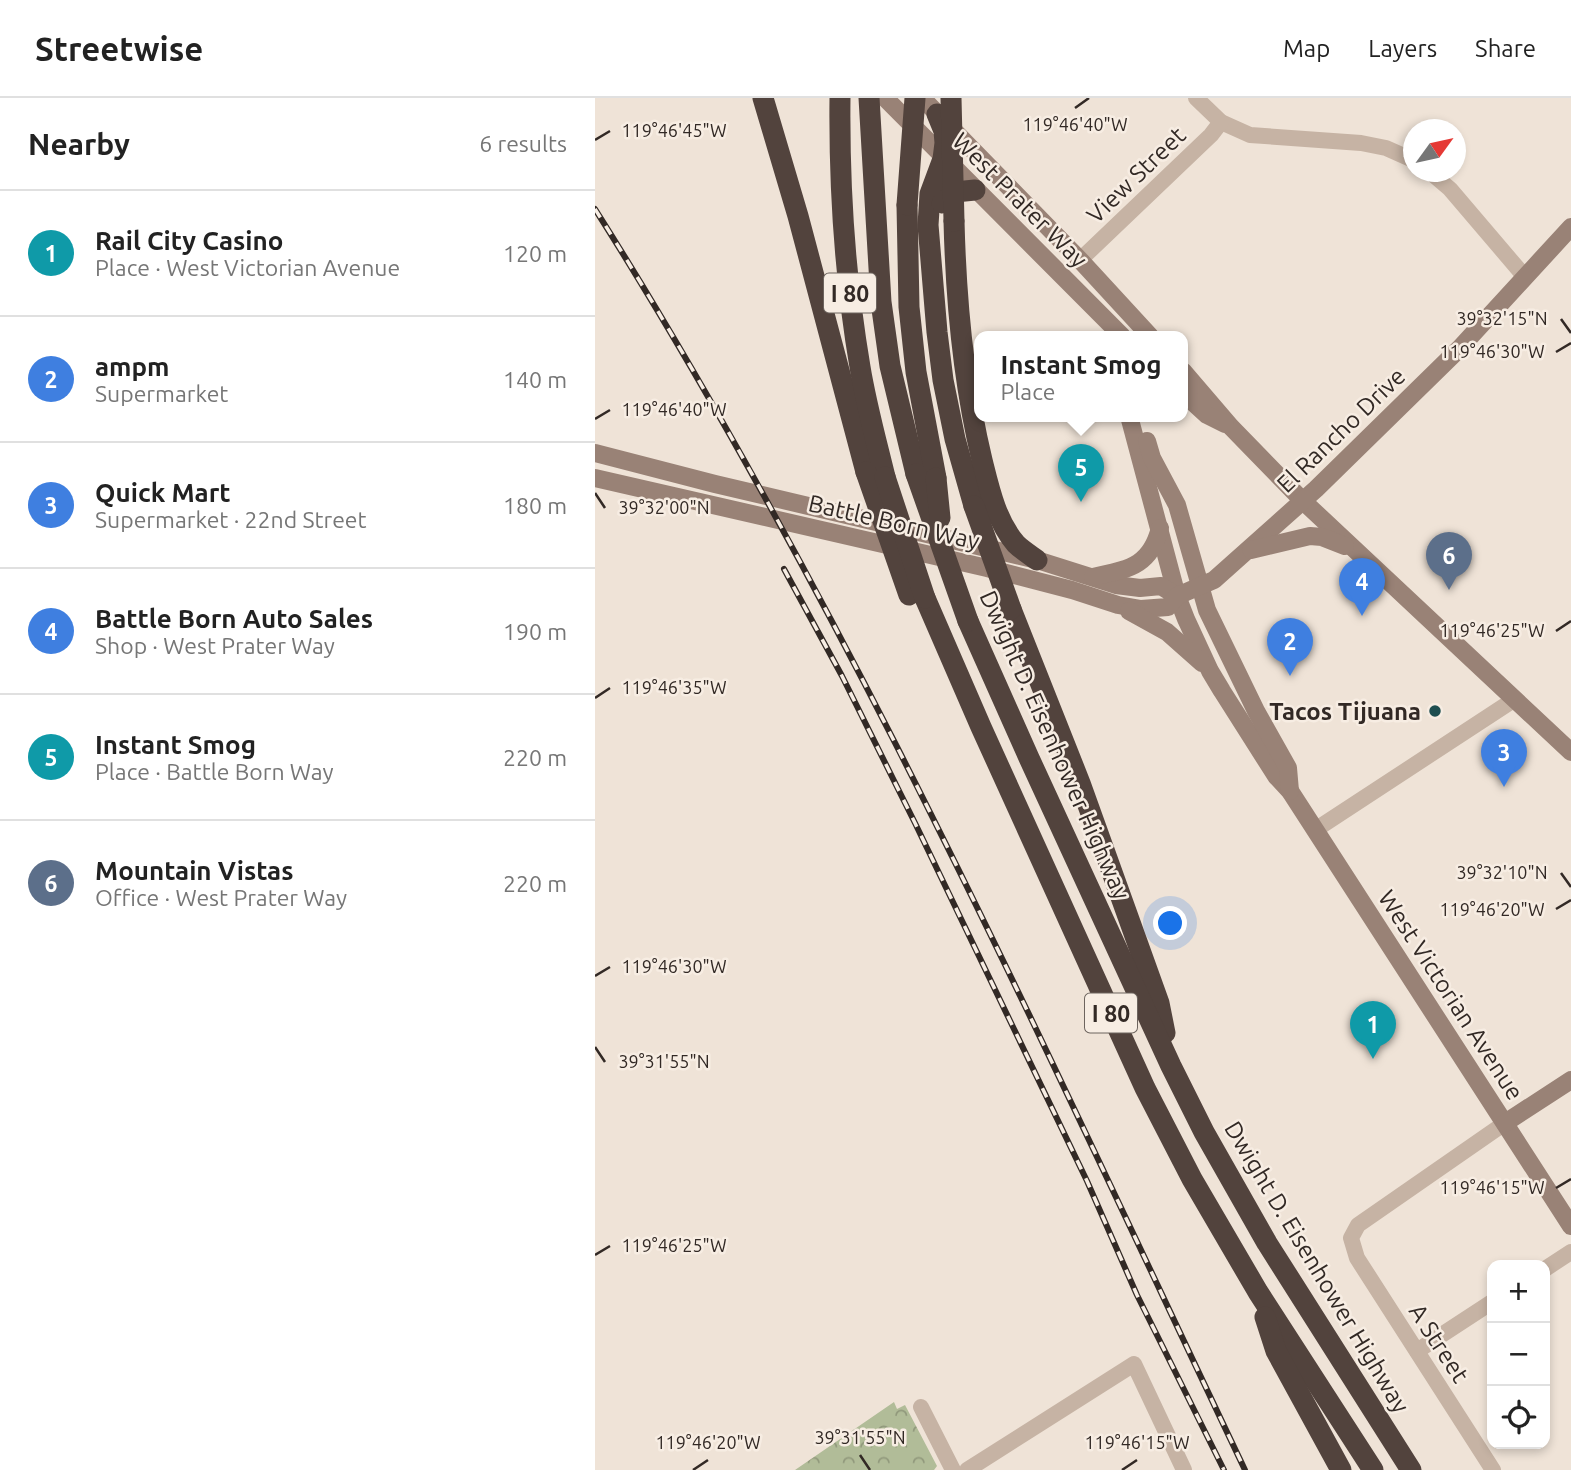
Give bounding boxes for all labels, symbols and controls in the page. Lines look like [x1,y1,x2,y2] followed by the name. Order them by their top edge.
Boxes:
[35,30,203,67] text: Streetwise
[1283,35,1330,62] text: Map
[1368,35,1437,62] text: Layers
[1475,35,1536,62] text: Share
[1022,114,1128,134] text: 119°46'40"W
[1403,119,1466,182] north arrow
[621,120,727,140] text: 119°46'45"W
[1081,121,1191,229] street label: View Street
[28,127,130,161] text: Nearby
[947,127,1093,273] street label: West Prater Way
[479,131,567,156] text: 6 results
[95,226,283,255] text: Rail City Casino
[45,241,57,266] text: 1
[503,241,567,266] text: 120 m
[95,255,400,280] text: Place · West Victorian Avenue
[824,274,876,312] road number: I 80
[1456,308,1548,328] text: 39°32'15"N
[974,331,1188,422] popup
[1439,341,1545,361] text: 119°46'30"W
[1001,350,1161,379] text: Instant Smog
[95,352,170,381] text: ampm
[1271,362,1411,498] street label: El Rancho Drive
[45,367,57,392] text: 2
[503,367,567,392] text: 140 m
[1001,379,1056,404] text: Place
[95,381,228,406] text: Supermarket
[621,399,727,419] text: 119°46'40"W
[1058,444,1104,502] pin: 5
[95,478,231,507] text: Quick Mart
[806,489,983,555] street label: Battle Born Way
[45,493,57,518] text: 3
[503,493,567,518] text: 180 m
[618,497,710,517] text: 39°32'00"N
[95,507,367,532] text: Supermarket · 22nd Street
[1426,532,1472,590] pin: 6
[1339,558,1385,616] pin: 4
[975,587,1136,904] street label: Dwight D. Eisenhower Highway
[95,604,373,633] text: Battle Born Auto Sales
[1267,618,1313,676] pin: 2
[45,619,57,644] text: 4
[503,619,567,644] text: 190 m
[1439,620,1545,640] text: 119°46'25"W
[95,633,335,658] text: Shop · West Prater Way
[621,677,727,697] text: 119°46'35"W
[1269,698,1421,725] place label: Tacos Tijuana
[1427,703,1443,719] marker: Tacos Tijuana
[1481,729,1527,787] pin: 3
[95,730,256,759] text: Instant Smog
[45,745,57,770] text: 5
[503,745,567,770] text: 220 m
[95,759,334,784] text: Place · Battle Born Way
[95,856,293,885] text: Mountain Vistas
[1456,862,1548,882] text: 39°32'10"N
[45,871,57,896] text: 6
[503,871,567,896] text: 220 m
[95,885,347,910] text: Office · West Prater Way
[1373,885,1529,1105] street label: West Victorian Avenue
[1439,899,1545,919] text: 119°46'20"W
[1153,906,1187,940] your location
[621,956,727,976] text: 119°46'30"W
[1085,994,1137,1032] road number: I 80
[1350,1001,1396,1059] pin: 1
[618,1051,710,1071] text: 39°31'55"N
[1219,1116,1415,1418] street label: Dwight D. Eisenhower Highway
[1439,1177,1545,1197] text: 119°46'15"W
[621,1235,727,1255] text: 119°46'25"W
[1487,1260,1550,1449] map controls
[1487,1260,1550,1323] button: +
[1404,1299,1475,1388] street label: A Street
[1487,1323,1550,1386] button: −
[1487,1386,1550,1449] button: locate
[814,1427,906,1447] text: 39°31'55"N
[655,1432,761,1452] text: 119°46'20"W
[1084,1432,1190,1452] text: 119°46'15"W

